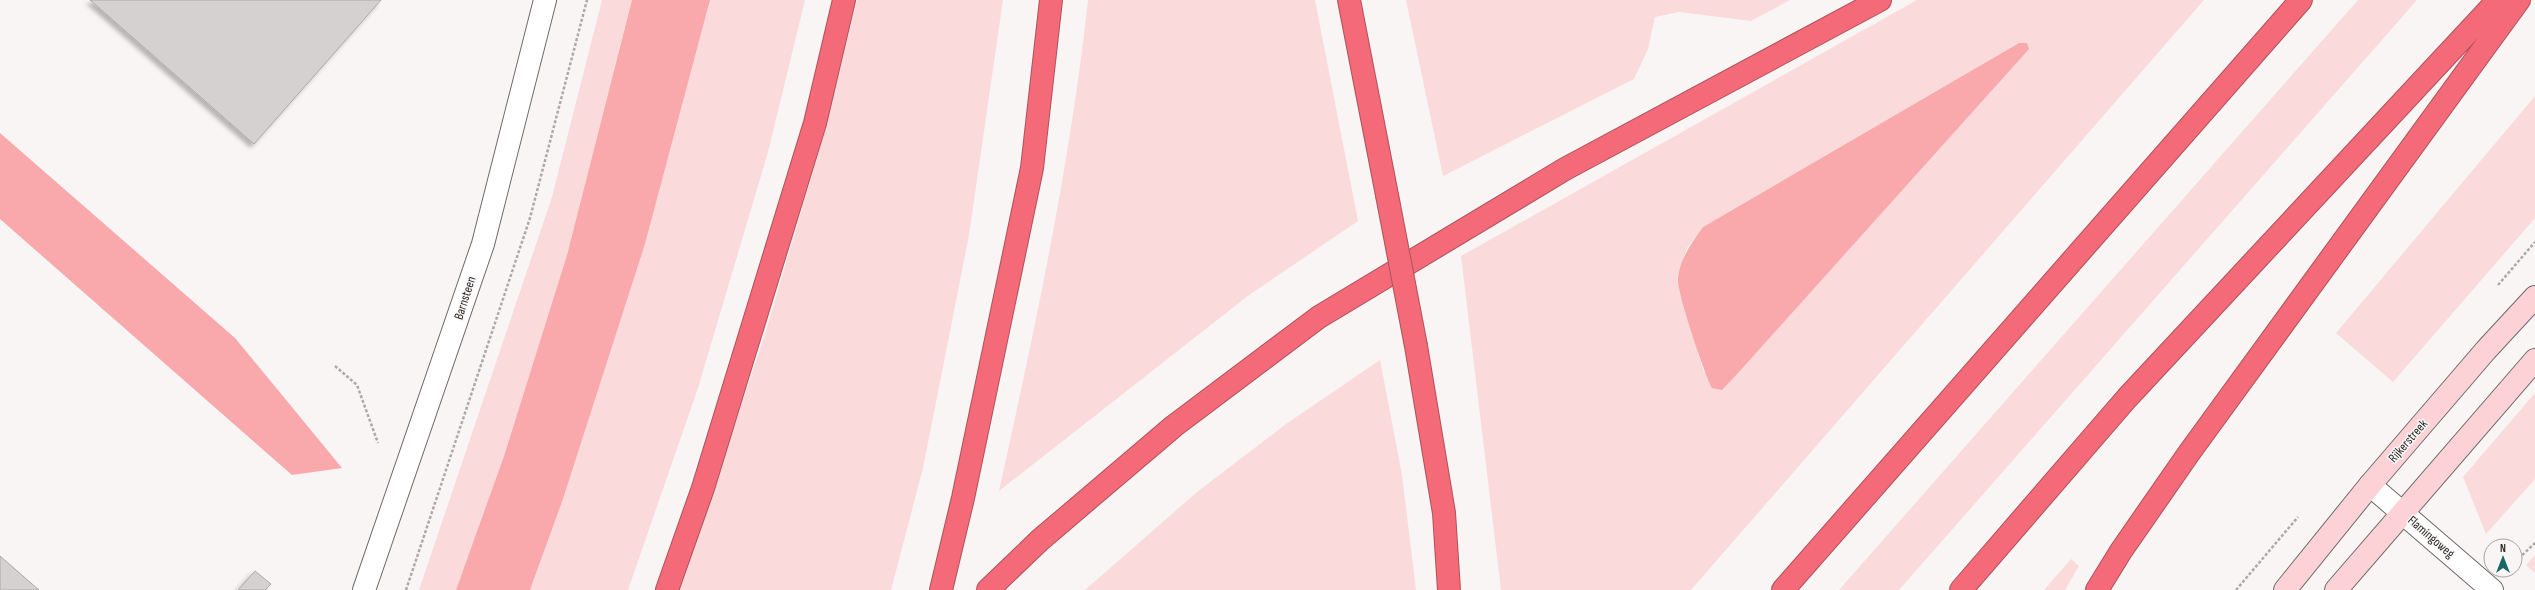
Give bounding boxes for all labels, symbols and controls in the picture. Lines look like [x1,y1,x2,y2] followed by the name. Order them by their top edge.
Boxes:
[450,274,480,322] street label: Barnsteen
[2385,416,2431,466] street label: Rijkerstreek
[2404,512,2458,562] street label: Flamingoweg
[2483,538,2523,578] north arrow
[2500,542,2506,555] text: N

